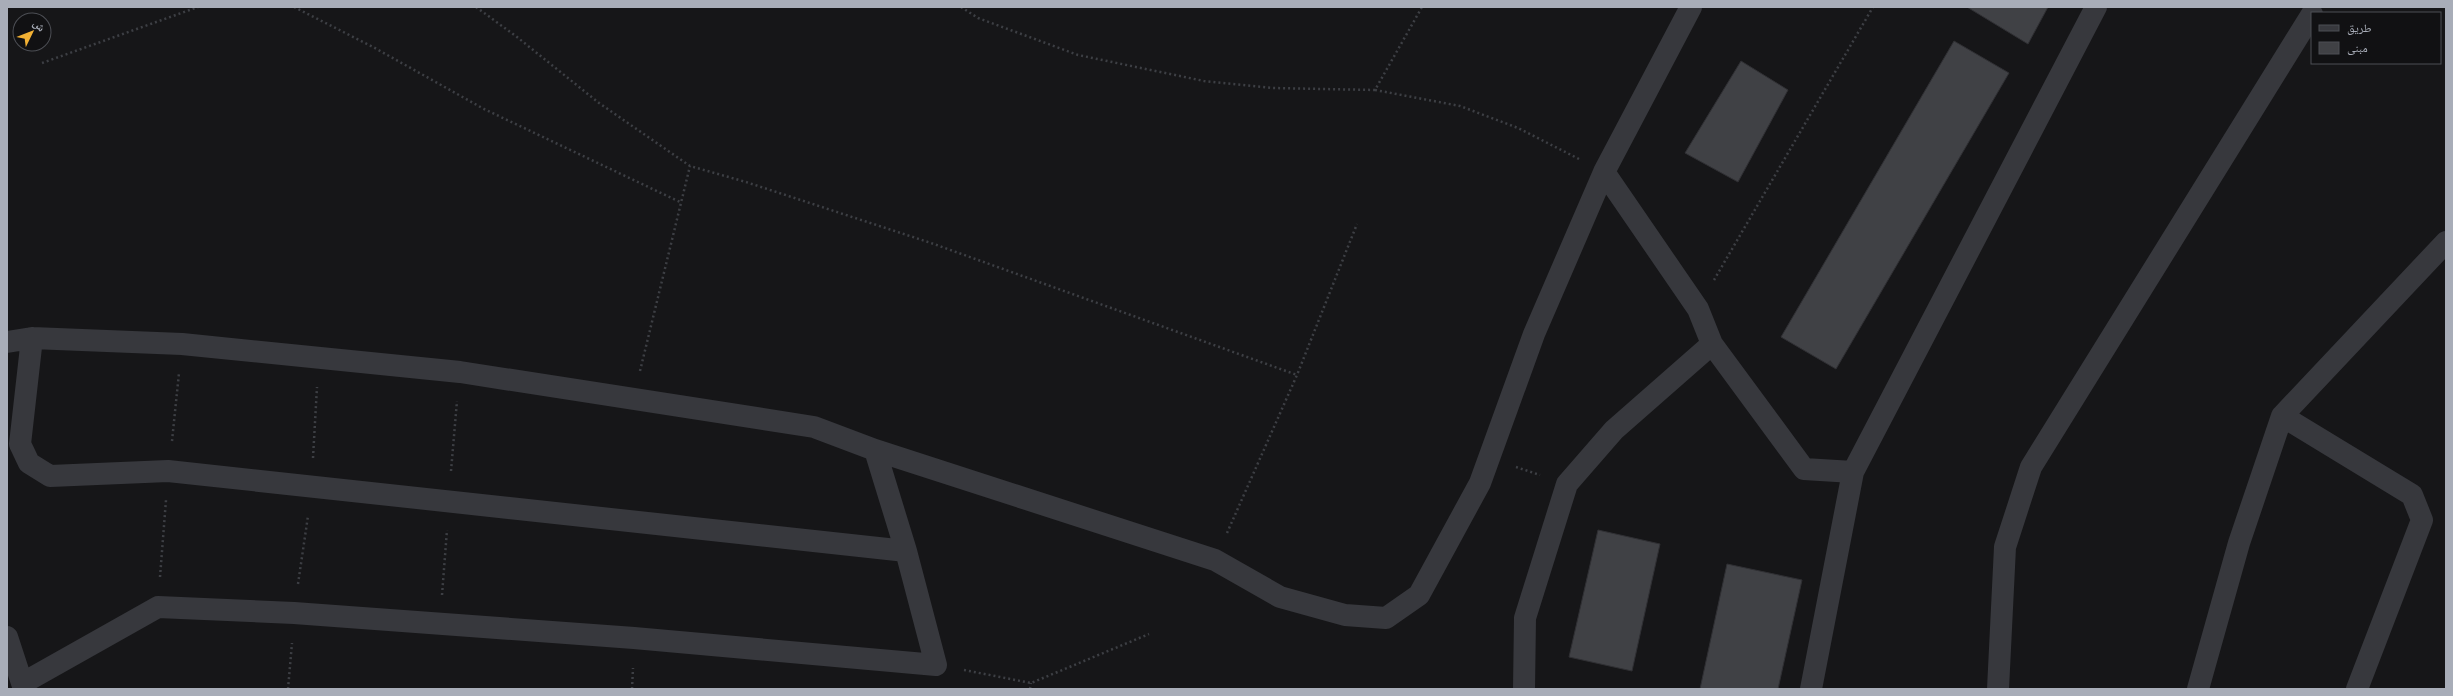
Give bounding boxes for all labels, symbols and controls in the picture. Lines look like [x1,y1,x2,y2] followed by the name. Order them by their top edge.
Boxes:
[12,12,52,52] north arrow
[2311,12,2441,64] legend
[29,16,49,35] text: ش
[2347,20,2372,35] text: طريق
[2347,40,2368,55] text: مبنى

